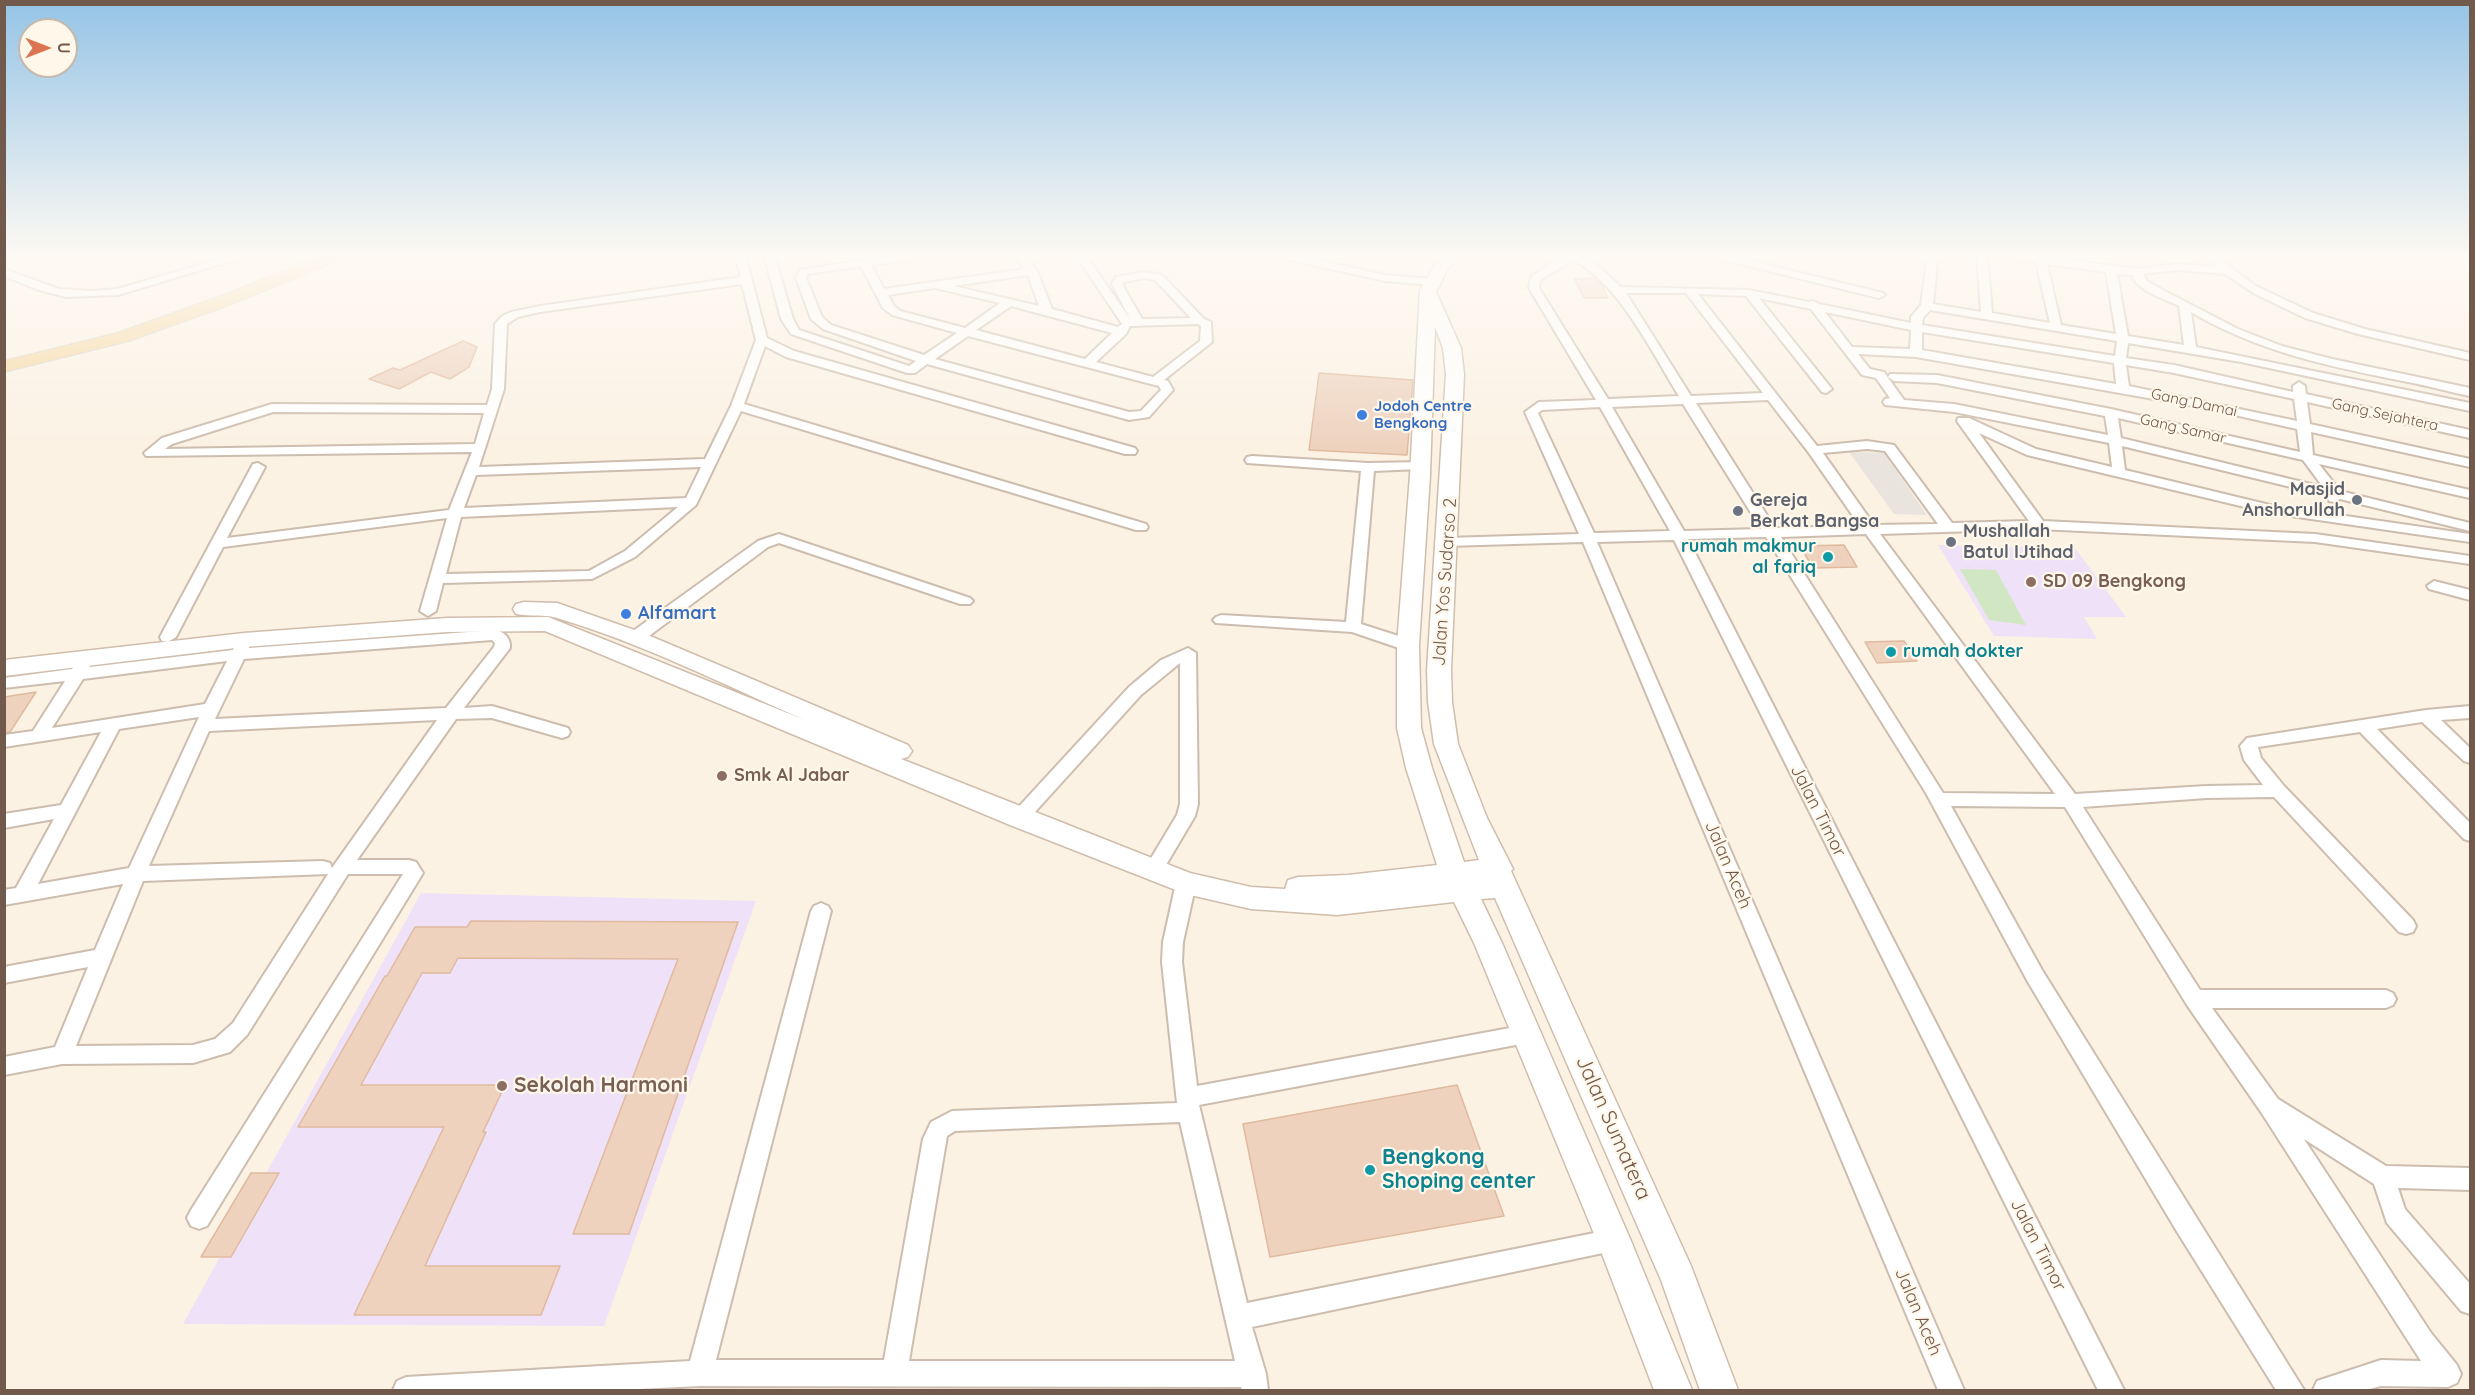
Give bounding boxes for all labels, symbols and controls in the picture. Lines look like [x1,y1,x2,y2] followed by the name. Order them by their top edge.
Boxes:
[18,18,78,78] north arrow
[54,42,74,54] text: U
[2149,385,2239,421] street label: Gang Damai
[2330,395,2440,435] street label: Gang Sejahtera
[1374,397,1472,432] place label: Jodoh Centre Bengkong
[1355,408,1369,422] marker: Jodoh Centre Bengkong
[2138,410,2228,448] street label: Gang Samar
[2242,479,2345,522] place label: Masjid Anshorullah
[1750,490,1879,532] place label: Gereja Berkat Bangsa
[2350,493,2364,507] marker: Masjid Anshorullah
[1428,497,1462,667] street label: Jalan Yos Sudarso 2
[1731,504,1745,518] marker: Gereja Berkat Bangsa
[1963,521,2074,564] place label: Mushallah Batul IJtihad
[1944,535,1958,549] marker: Mushallah Batul IJtihad
[1681,536,1816,578] place label: rumah makmur al fariq
[1821,550,1835,564] marker: rumah makmur al fariq
[2043,571,2186,593] place label: SD 09 Bengkong
[2024,575,2038,589] marker: SD 09 Bengkong
[638,603,717,625] place label: Alfamart
[619,607,633,621] marker: Alfamart
[1903,641,2023,663] place label: rumah dokter
[1884,645,1898,659] marker: rumah dokter
[1786,761,1850,861] street label: Jalan Timor
[734,765,850,787] place label: Smk Al Jabar
[715,769,729,783] marker: Smk Al Jabar
[1700,818,1756,912] street label: Jalan Aceh
[1570,1052,1656,1204] street label: Jalan Sumatera
[514,1073,688,1099] place label: Sekolah Harmoni
[495,1079,509,1093] marker: Sekolah Harmoni
[1382,1145,1536,1195] place label: Bengkong Shoping center
[1363,1163,1377,1177] marker: Bengkong Shoping center
[2006,1195,2070,1295] street label: Jalan Timor
[1890,1265,1946,1359] street label: Jalan Aceh

